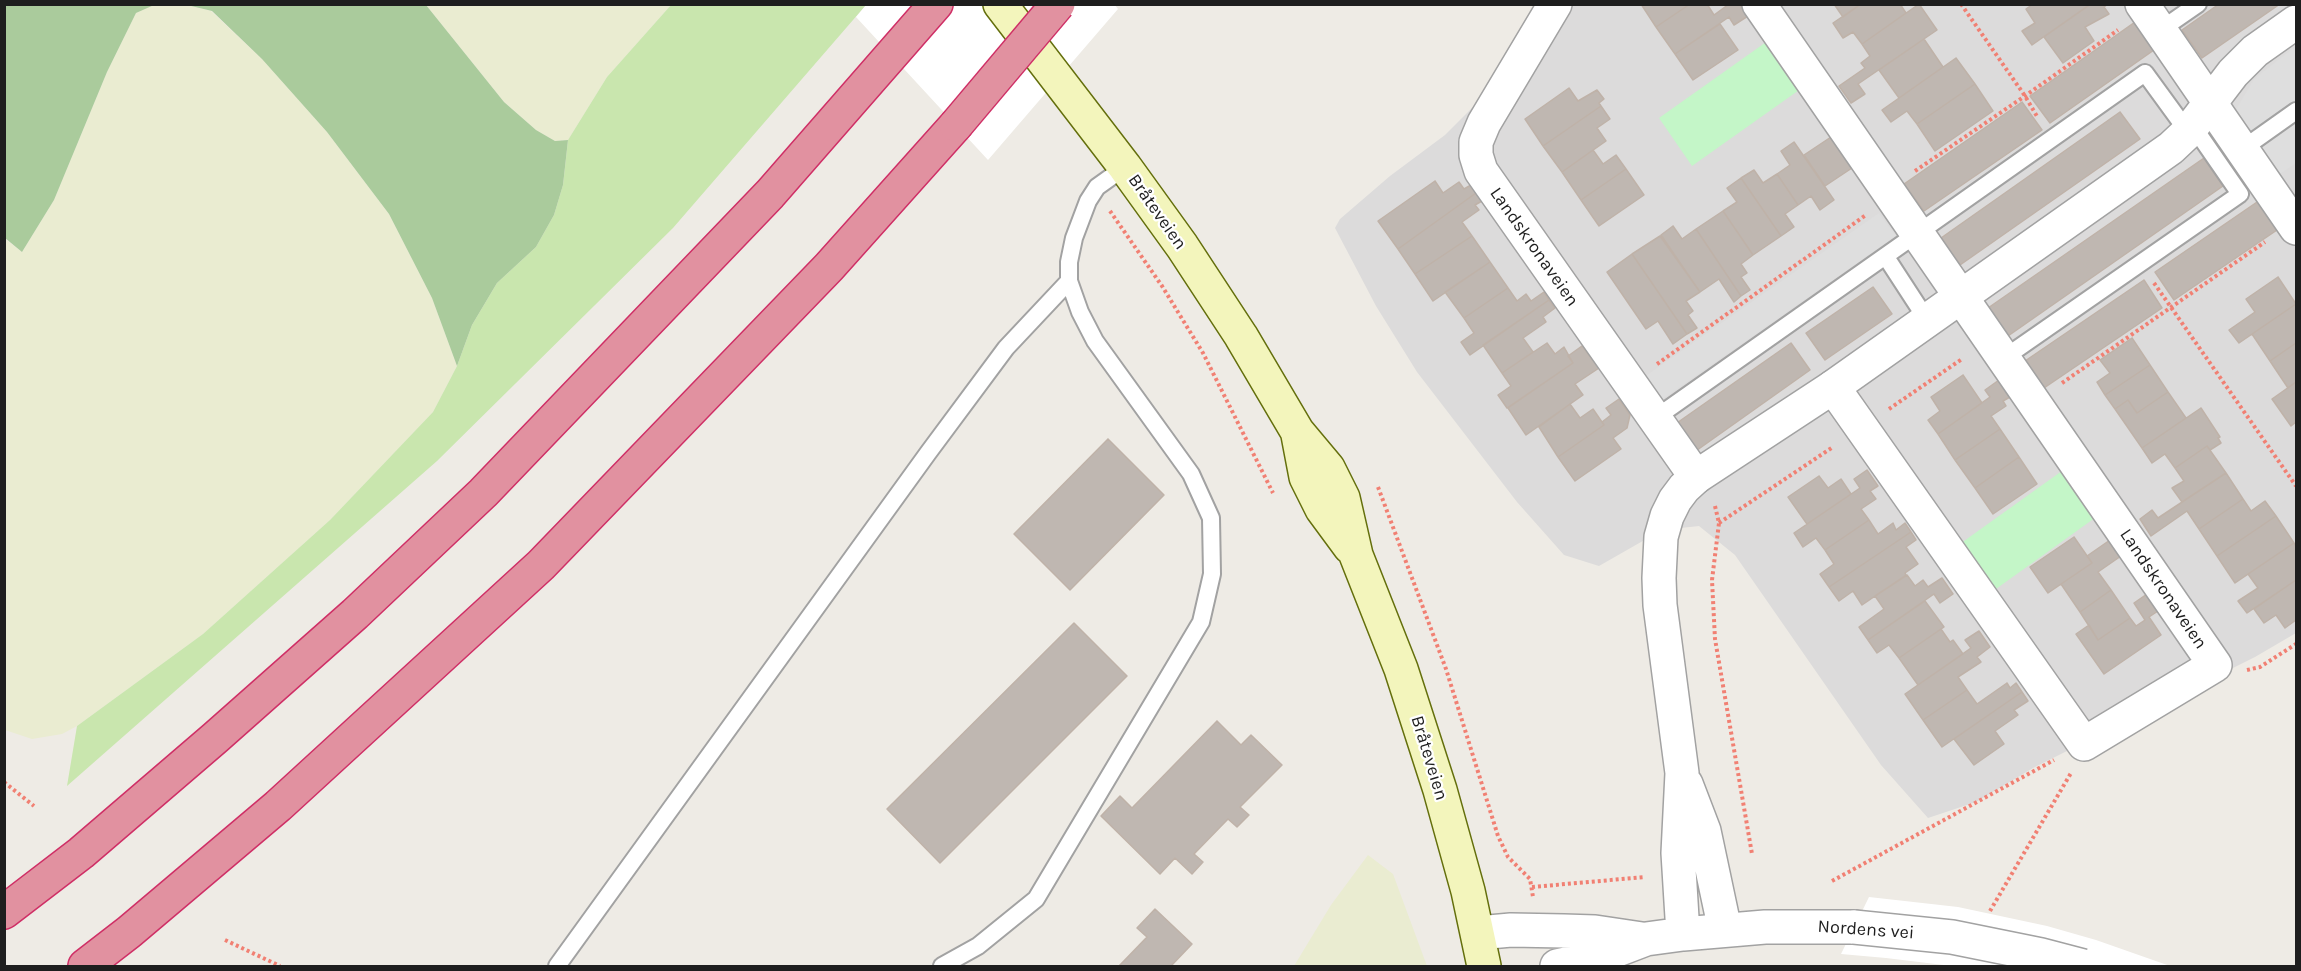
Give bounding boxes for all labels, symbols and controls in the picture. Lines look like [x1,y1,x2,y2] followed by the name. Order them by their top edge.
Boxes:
[1123,170,1191,254] street label: Bråteveien
[1485,183,1583,311] street label: Landskronaveien
[2115,525,2211,653] street label: Landskronaveien
[1406,713,1452,803] street label: Bråteveien
[1817,916,1915,944] street label: Nordens vei

